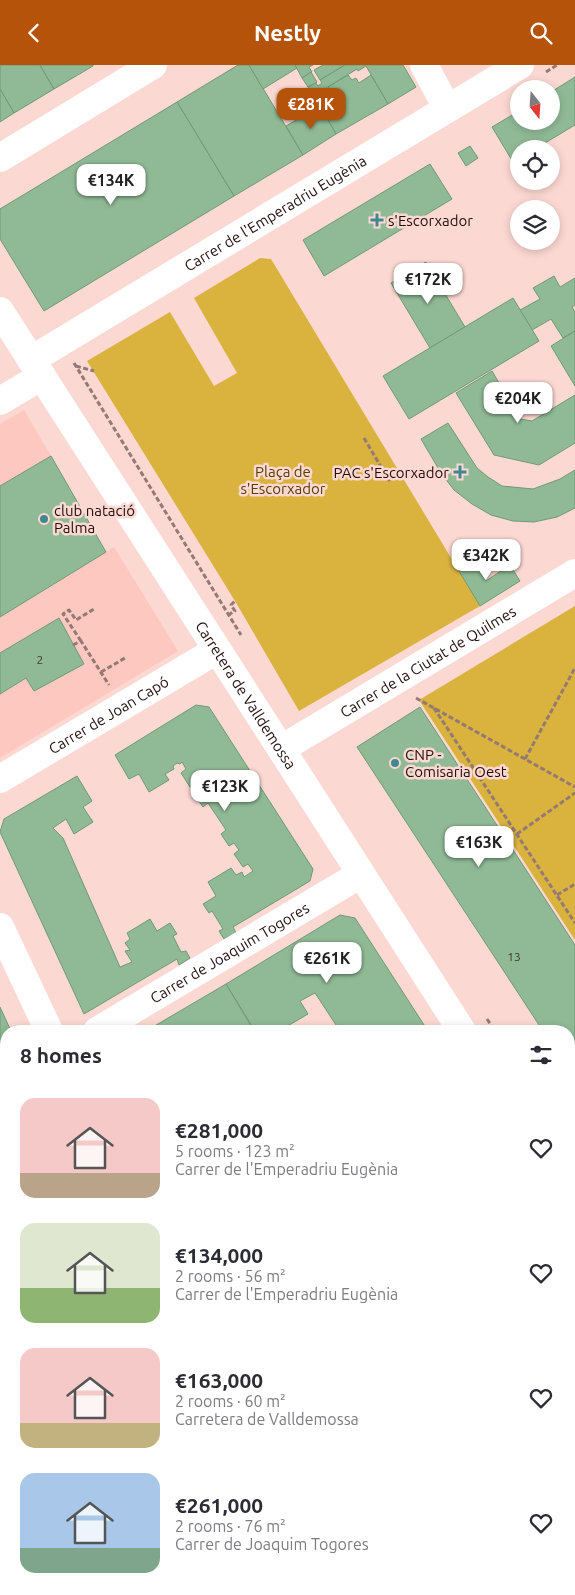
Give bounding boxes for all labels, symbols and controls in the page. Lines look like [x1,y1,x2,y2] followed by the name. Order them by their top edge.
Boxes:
[20,19,48,47] icon: back
[527,19,555,47] icon: search
[254,20,321,45] text: Nestly
[510,80,560,130] north arrow
[510,80,560,250] map controls
[276,87,346,130] pin: €281K
[288,95,334,113] text: €281K
[510,140,560,190] button: locate
[181,151,369,274] street label: Carrer de l'Emperadriu Eugènia
[76,163,146,206] pin: €134K
[88,171,134,189] text: €134K
[510,200,560,250] button: layers
[388,212,473,229] place label: s'Escorxador
[370,213,384,227] marker: s'Escorxador
[393,263,463,305] pin: €172K
[405,270,451,288] text: €172K
[483,381,553,424] pin: €204K
[495,389,541,407] text: €204K
[241,463,326,497] park label: Plaça de s'Escorxador
[333,464,449,481] place label: PAC s'Escorxador
[453,465,467,479] marker: PAC s'Escorxador
[54,502,135,536] place label: club natació Palma
[38,513,50,525] marker: club natació Palma
[451,539,521,581] pin: €342K
[463,546,509,564] text: €342K
[337,602,519,720] street label: Carrer de la Ciutat de Quilmes
[193,618,300,772] street label: Carretera de Valldemossa
[37,653,43,666] house number: 2
[45,672,171,757] street label: Carrer de Joan Capó
[405,746,507,780] place label: CNP - Comisaria Oest
[389,757,401,769] marker: CNP - Comisaria Oest
[190,769,260,812] pin: €123K
[202,777,248,795] text: €123K
[444,825,514,868] pin: €163K
[456,833,502,851] text: €163K
[147,899,312,1006] street label: Carrer de Joaquim Togores
[292,941,362,984] pin: €261K
[304,949,350,967] text: €261K
[507,950,521,963] house number: 13
[527,1041,555,1069] icon: filters
[20,1043,102,1067] text: 8 homes
[60,1118,120,1178] icon: home
[175,1118,263,1142] text: €281,000
[527,1134,555,1162] icon: heart
[175,1142,295,1160] text: 5 rooms · 123 m²
[175,1160,398,1178] text: Carrer de l'Emperadriu Eugènia
[60,1243,120,1303] icon: home
[175,1243,263,1267] text: €134,000
[527,1259,555,1287] icon: heart
[175,1267,286,1285] text: 2 rooms · 56 m²
[175,1285,398,1303] text: Carrer de l'Emperadriu Eugènia
[60,1368,120,1428] icon: home
[175,1368,263,1392] text: €163,000
[527,1384,555,1412] icon: heart
[175,1392,286,1410] text: 2 rooms · 60 m²
[175,1410,359,1428] text: Carretera de Valldemossa
[60,1493,120,1553] icon: home
[175,1493,263,1517] text: €261,000
[527,1509,555,1537] icon: heart
[175,1517,286,1535] text: 2 rooms · 76 m²
[175,1535,369,1553] text: Carrer de Joaquim Togores

